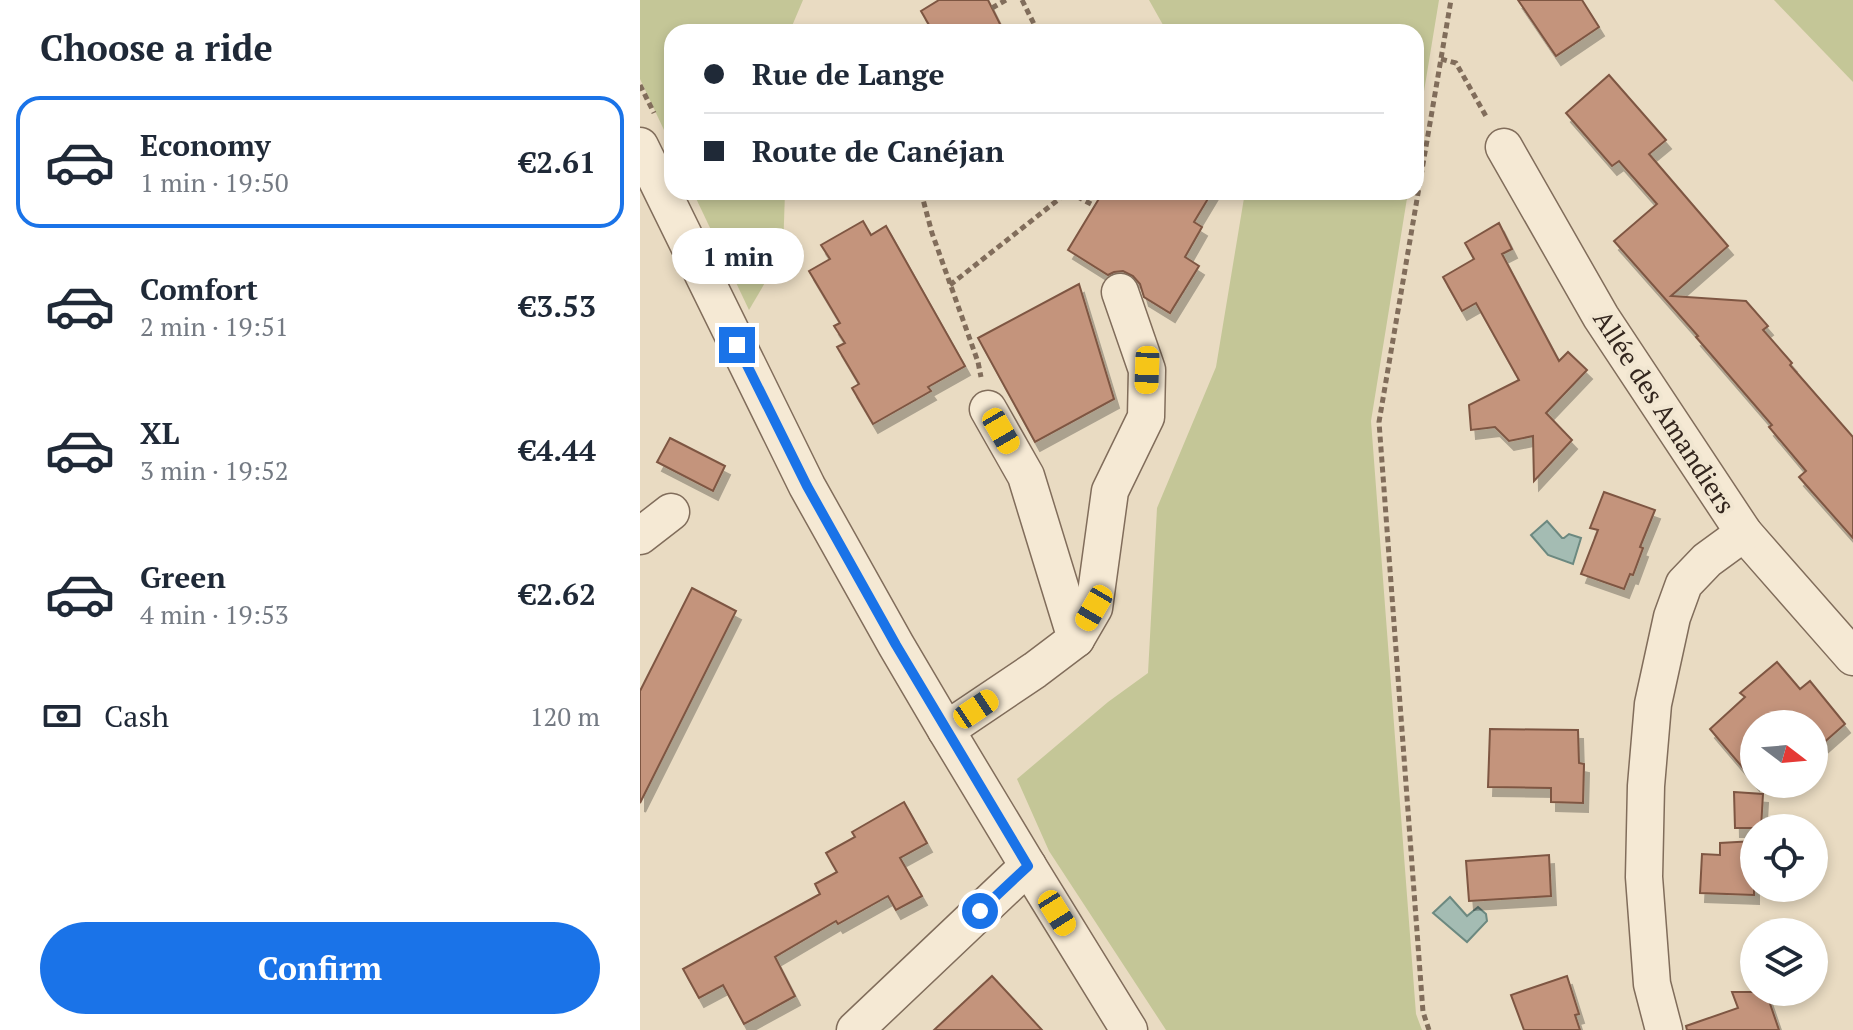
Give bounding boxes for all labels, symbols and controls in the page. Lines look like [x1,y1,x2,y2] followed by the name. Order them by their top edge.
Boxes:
[40,24,273,71] text: Choose a ride
[752,54,945,94] text: Rue de Lange
[140,125,271,165] text: Economy
[44,126,116,198] icon: car
[752,131,1004,171] text: Route de Canéjan
[519,142,596,182] text: €2.61
[140,165,289,199] text: 1 min · 19:50
[671,229,803,285] callout: 1 min
[702,239,774,273] text: 1 min
[140,269,258,309] text: Comfort
[44,270,116,342] icon: car
[519,286,596,326] text: €3.53
[1586,303,1743,520] street label: Allée des Amandiers
[140,309,289,343] text: 2 min · 19:51
[719,327,755,363] route end
[1134,346,1160,394] car
[979,404,1023,458] car
[140,413,179,453] text: XL
[44,414,116,486] icon: car
[519,430,596,470] text: €4.44
[140,453,289,487] text: 3 min · 19:52
[140,557,226,597] text: Green
[44,558,116,630] icon: car
[519,574,596,614] text: €2.62
[1072,581,1116,635] car
[140,597,289,631] text: 4 min · 19:53
[949,686,1003,732] car
[40,694,84,738] icon: cash
[104,696,169,736] text: Cash
[530,699,600,733] text: 120 m
[1740,710,1828,798] north arrow
[1740,710,1828,1006] map controls
[1740,814,1828,902] button: locate
[1034,886,1080,940] car
[962,893,998,929] route start
[1740,918,1828,1006] button: layers
[40,922,600,1014] button: Confirm

